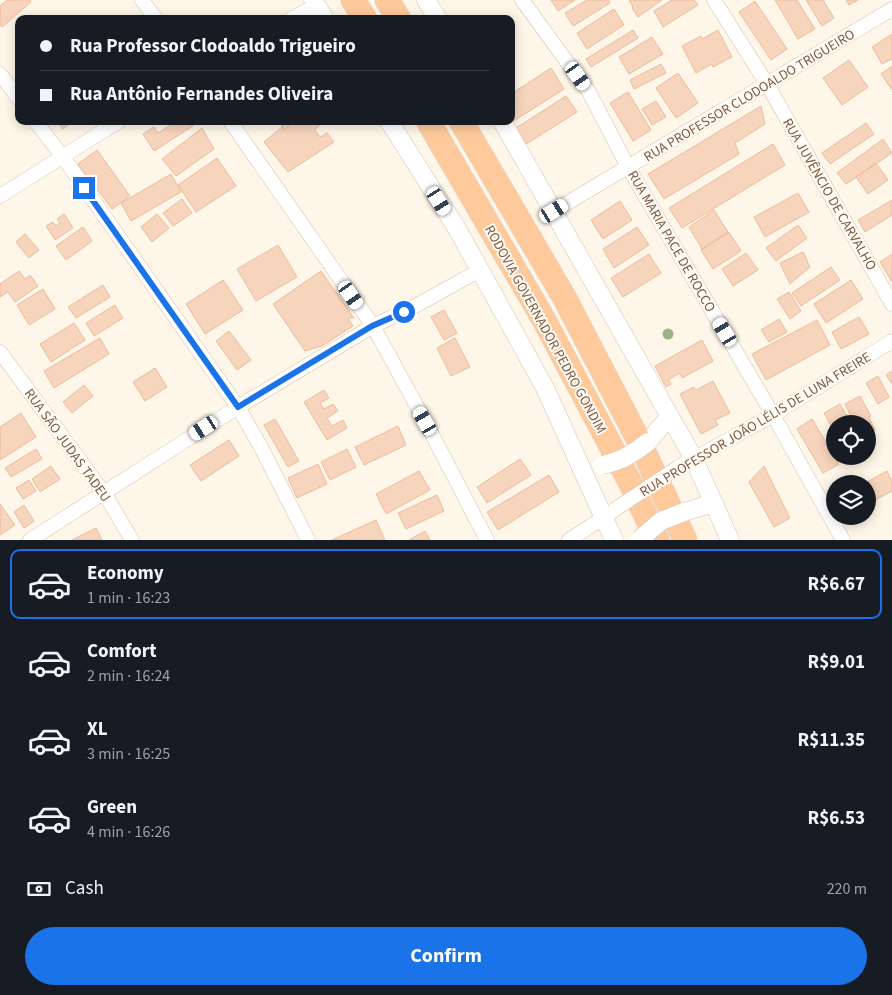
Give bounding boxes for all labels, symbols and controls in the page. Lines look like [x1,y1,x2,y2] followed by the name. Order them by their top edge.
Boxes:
[640,25,859,167] street label: RUA PROFESSOR CLODOALDO TRIGUEIRO
[70,33,356,60] text: Rua Professor Clodoaldo Trigueiro
[563,59,592,93] car
[70,81,333,108] text: Rua Antônio Fernandes Oliveira
[777,115,881,274] street label: RUA JUVÊNCIO DE CARVALHO
[622,167,720,316] street label: RUA MARIA PACE DE ROCCO
[73,177,95,199] route end
[424,184,453,218] car
[537,197,570,225] car
[479,222,611,437] street label: RODOVIA GOVERNADOR PEDRO GONDIM
[336,278,365,312] car
[393,301,415,323] route start
[710,315,739,349] car
[636,348,875,502] street label: RUA PROFESSOR JOÃO LÉLIS DE LUNA FREIRE
[19,385,115,506] street label: RUA SÃO JUDAS TADEU
[411,404,438,438] car
[187,414,220,442] car
[826,415,876,525] map controls
[826,415,876,465] button: locate
[826,475,876,525] button: layers
[87,560,164,587] text: Economy
[27,562,72,607] icon: car
[808,571,865,598] text: R$6.67
[87,587,170,609] text: 1 min · 16:23
[87,638,157,665] text: Comfort
[27,640,72,685] icon: car
[808,649,865,676] text: R$9.01
[87,665,170,687] text: 2 min · 16:24
[87,716,108,743] text: XL
[27,718,72,763] icon: car
[797,727,865,754] text: R$11.35
[87,743,170,765] text: 3 min · 16:25
[87,794,137,821] text: Green
[27,796,72,841] icon: car
[808,805,865,832] text: R$6.53
[87,821,170,843] text: 4 min · 16:26
[25,875,53,903] icon: cash
[65,875,104,902] text: Cash
[827,878,867,900] text: 220 m
[25,927,867,985] button: Confirm

